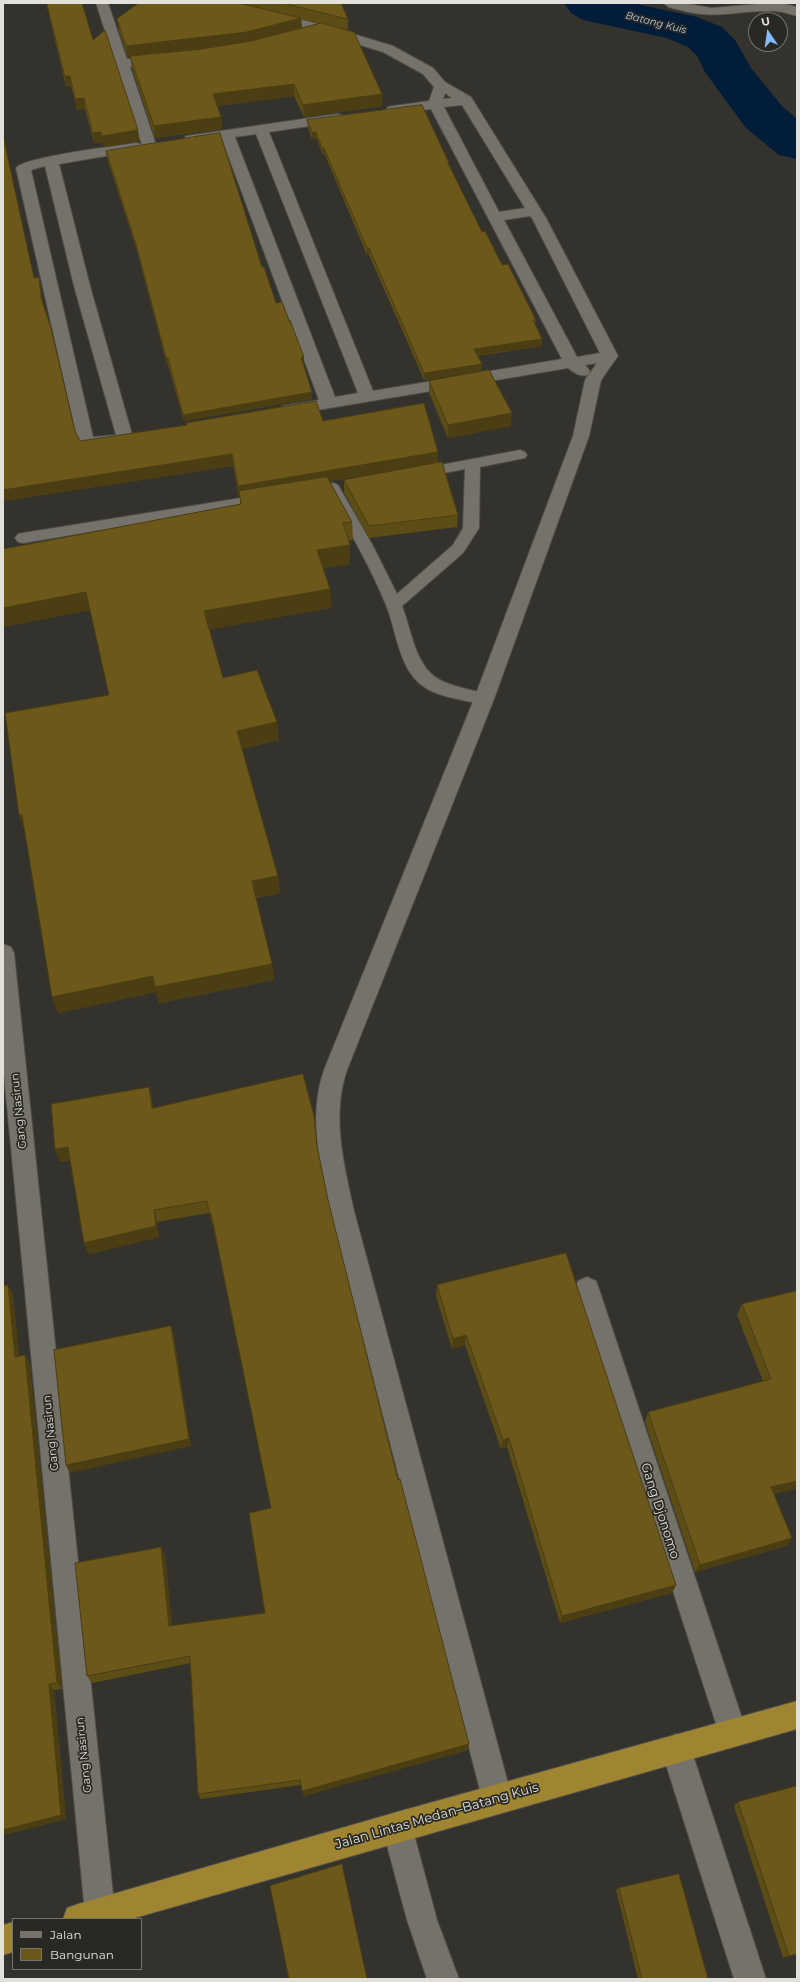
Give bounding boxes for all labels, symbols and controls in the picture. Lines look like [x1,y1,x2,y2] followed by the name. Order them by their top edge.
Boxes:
[624,10,688,36] water label: Batang Kuis
[748,12,788,52] north arrow
[760,13,771,29] text: U
[8,1073,30,1149] street label: Gang Nasirun
[40,1395,62,1471] street label: Gang Nasirun
[637,1461,683,1561] street label: Gang Djonomo
[73,1717,95,1793] street label: Gang Nasirun
[334,1779,540,1853] street label: Jalan Lintas Medan–Batang Kuis
[12,1918,142,1970] legend
[50,1927,82,1942] text: Jalan
[50,1947,114,1962] text: Bangunan

